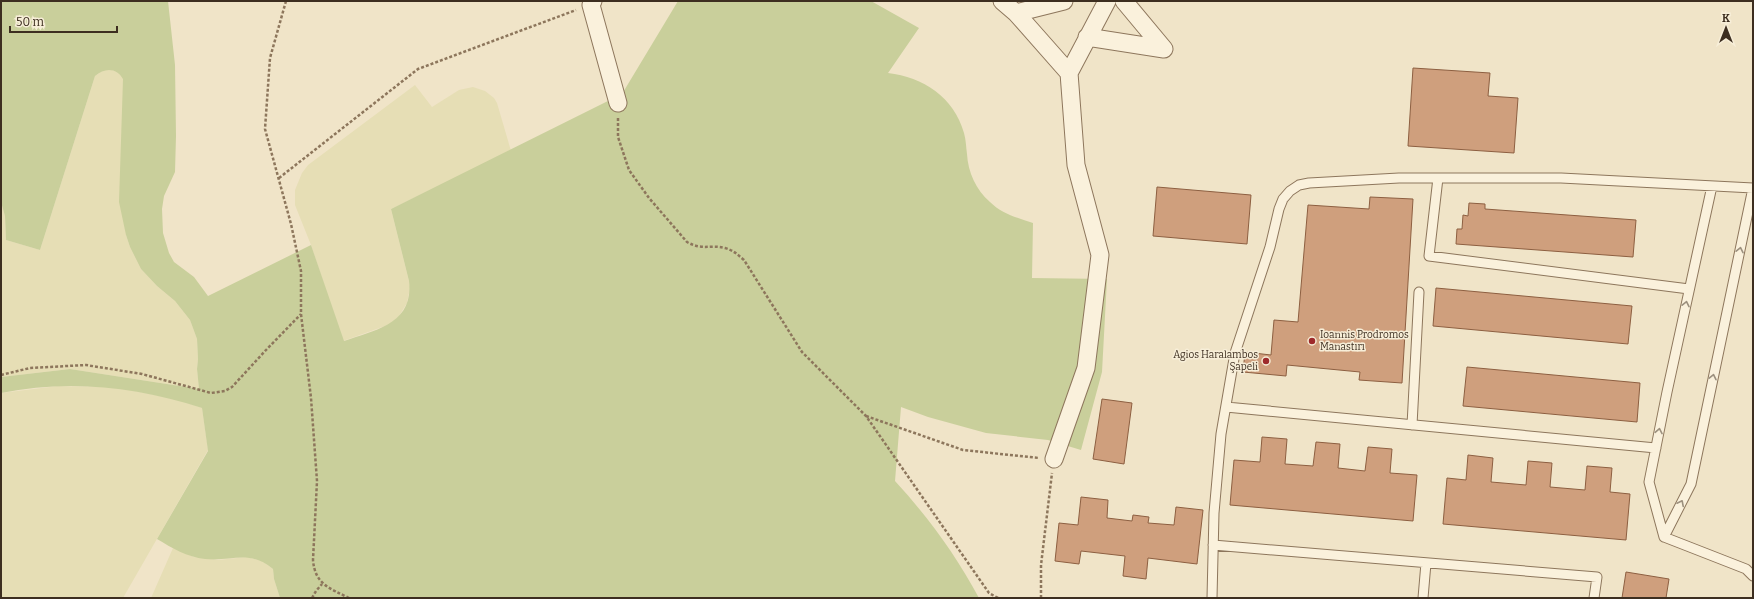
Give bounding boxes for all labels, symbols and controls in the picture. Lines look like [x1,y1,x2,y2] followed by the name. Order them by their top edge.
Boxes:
[10,8,117,34] scale bar
[1706,8,1746,48] north arrow
[1722,12,1730,25] text: K
[16,15,45,29] text: 50 m
[1735,247,1743,253] one-way arrow
[1682,301,1690,307] one-way arrow
[1320,329,1409,353] place label: Ioannis Prodromos Manastırı
[1307,336,1317,346] marker: Ioannis Prodromos Manastırı
[1173,349,1258,373] place label: Agios Haralambos Şapeli
[1261,356,1271,366] marker: Agios Haralambos Şapeli
[1708,374,1717,380] one-way arrow
[1654,428,1663,434] one-way arrow
[1676,499,1684,507] one-way arrow

